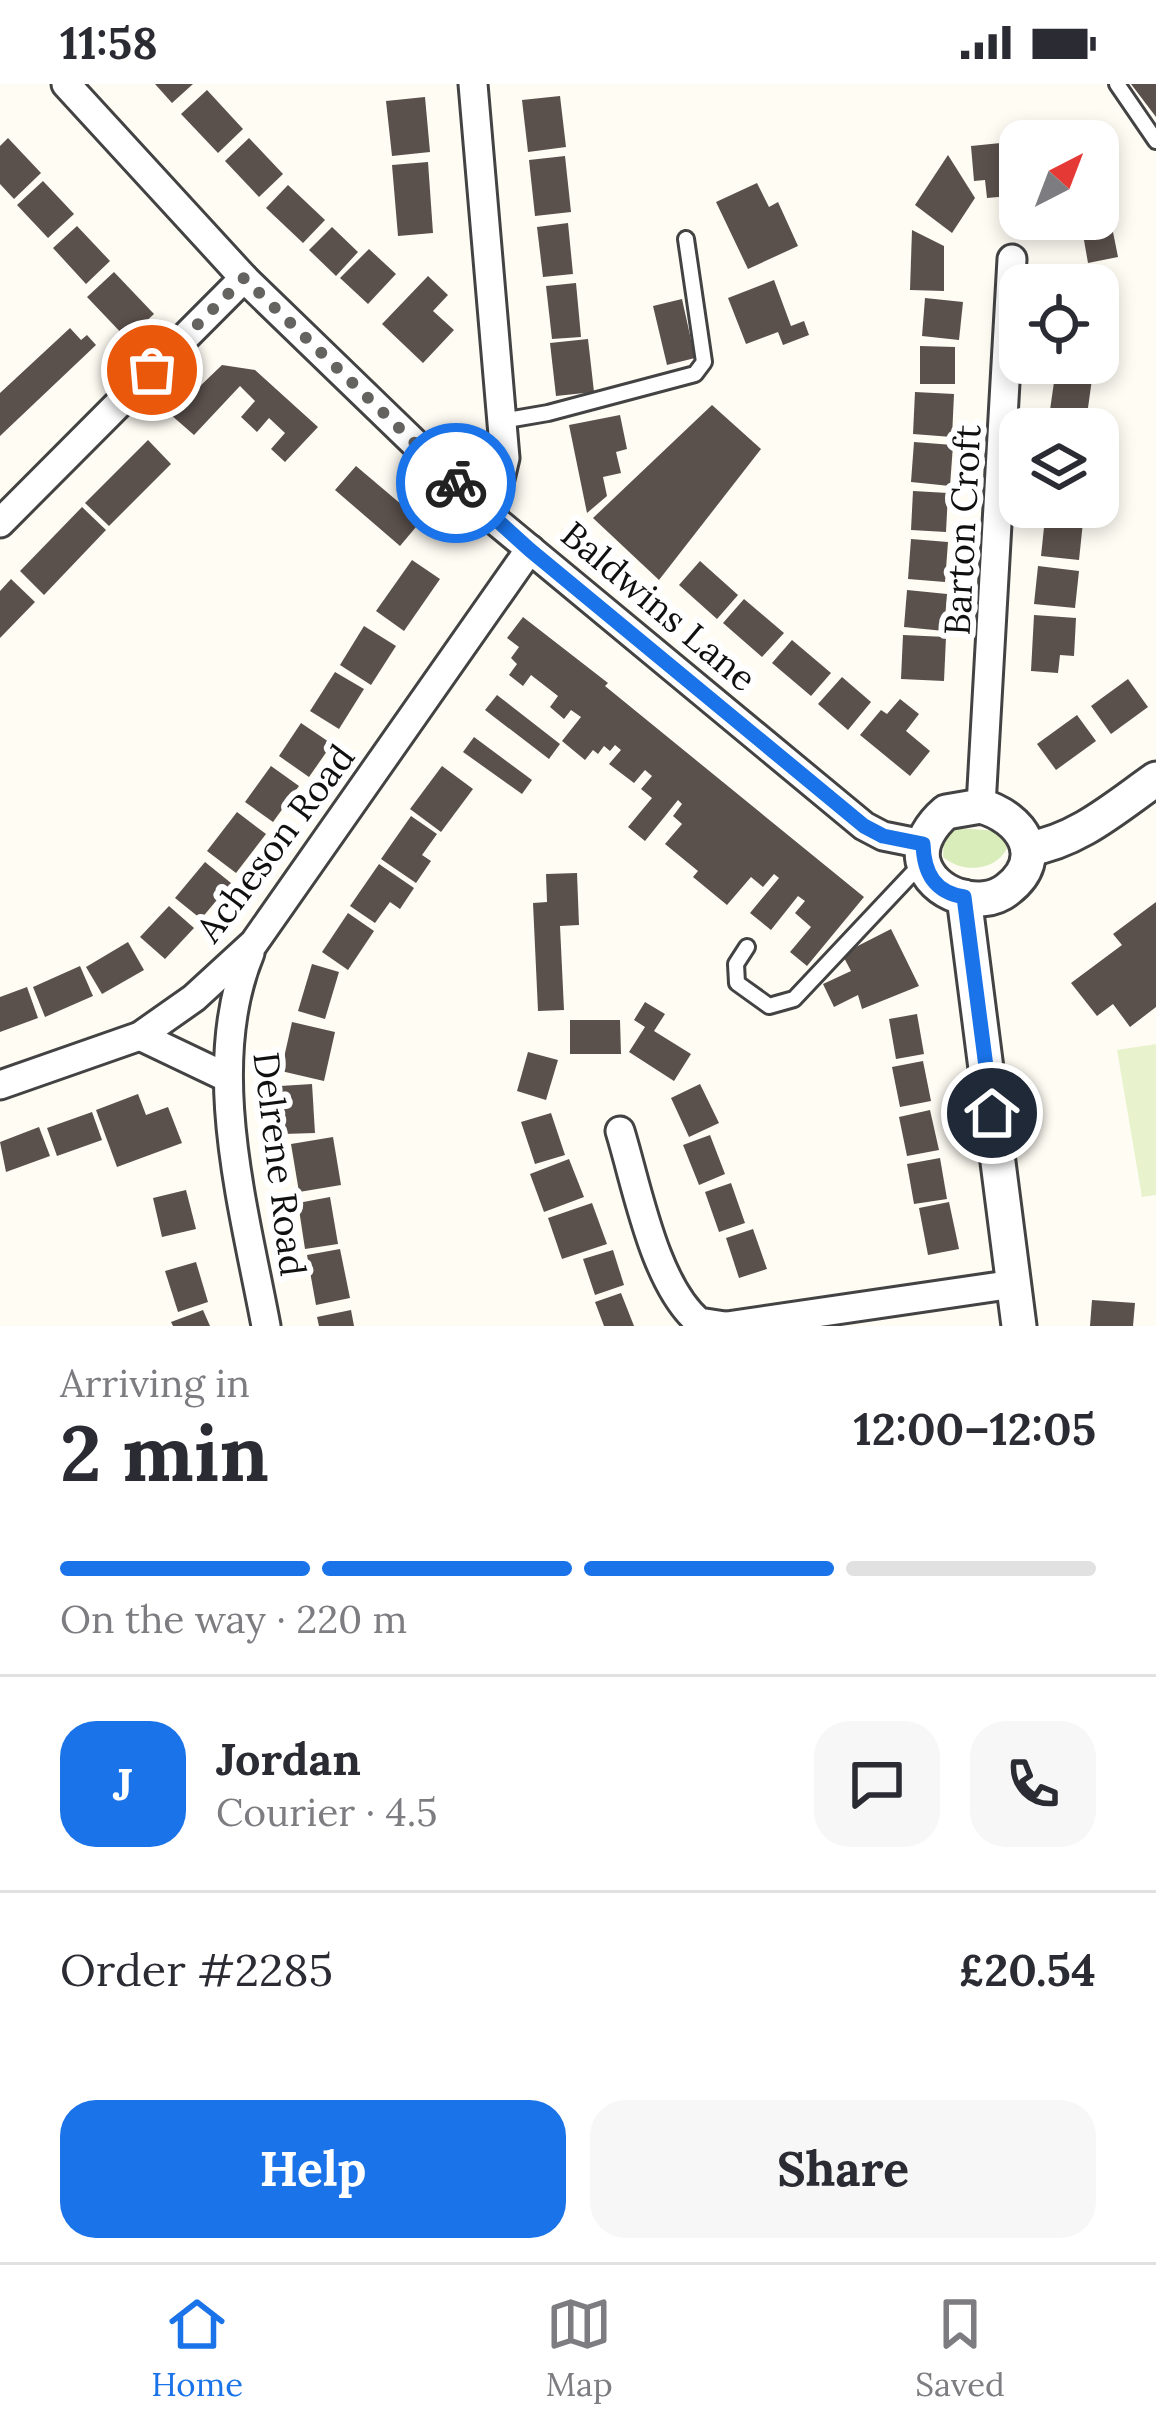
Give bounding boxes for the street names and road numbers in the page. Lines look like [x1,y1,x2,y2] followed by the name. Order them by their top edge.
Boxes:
[934,423,990,637] street label: Barton Croft
[552,511,766,701] street label: Baldwins Lane
[185,735,364,952] street label: Acheson Road
[243,1049,317,1279] street label: Delrene Road

